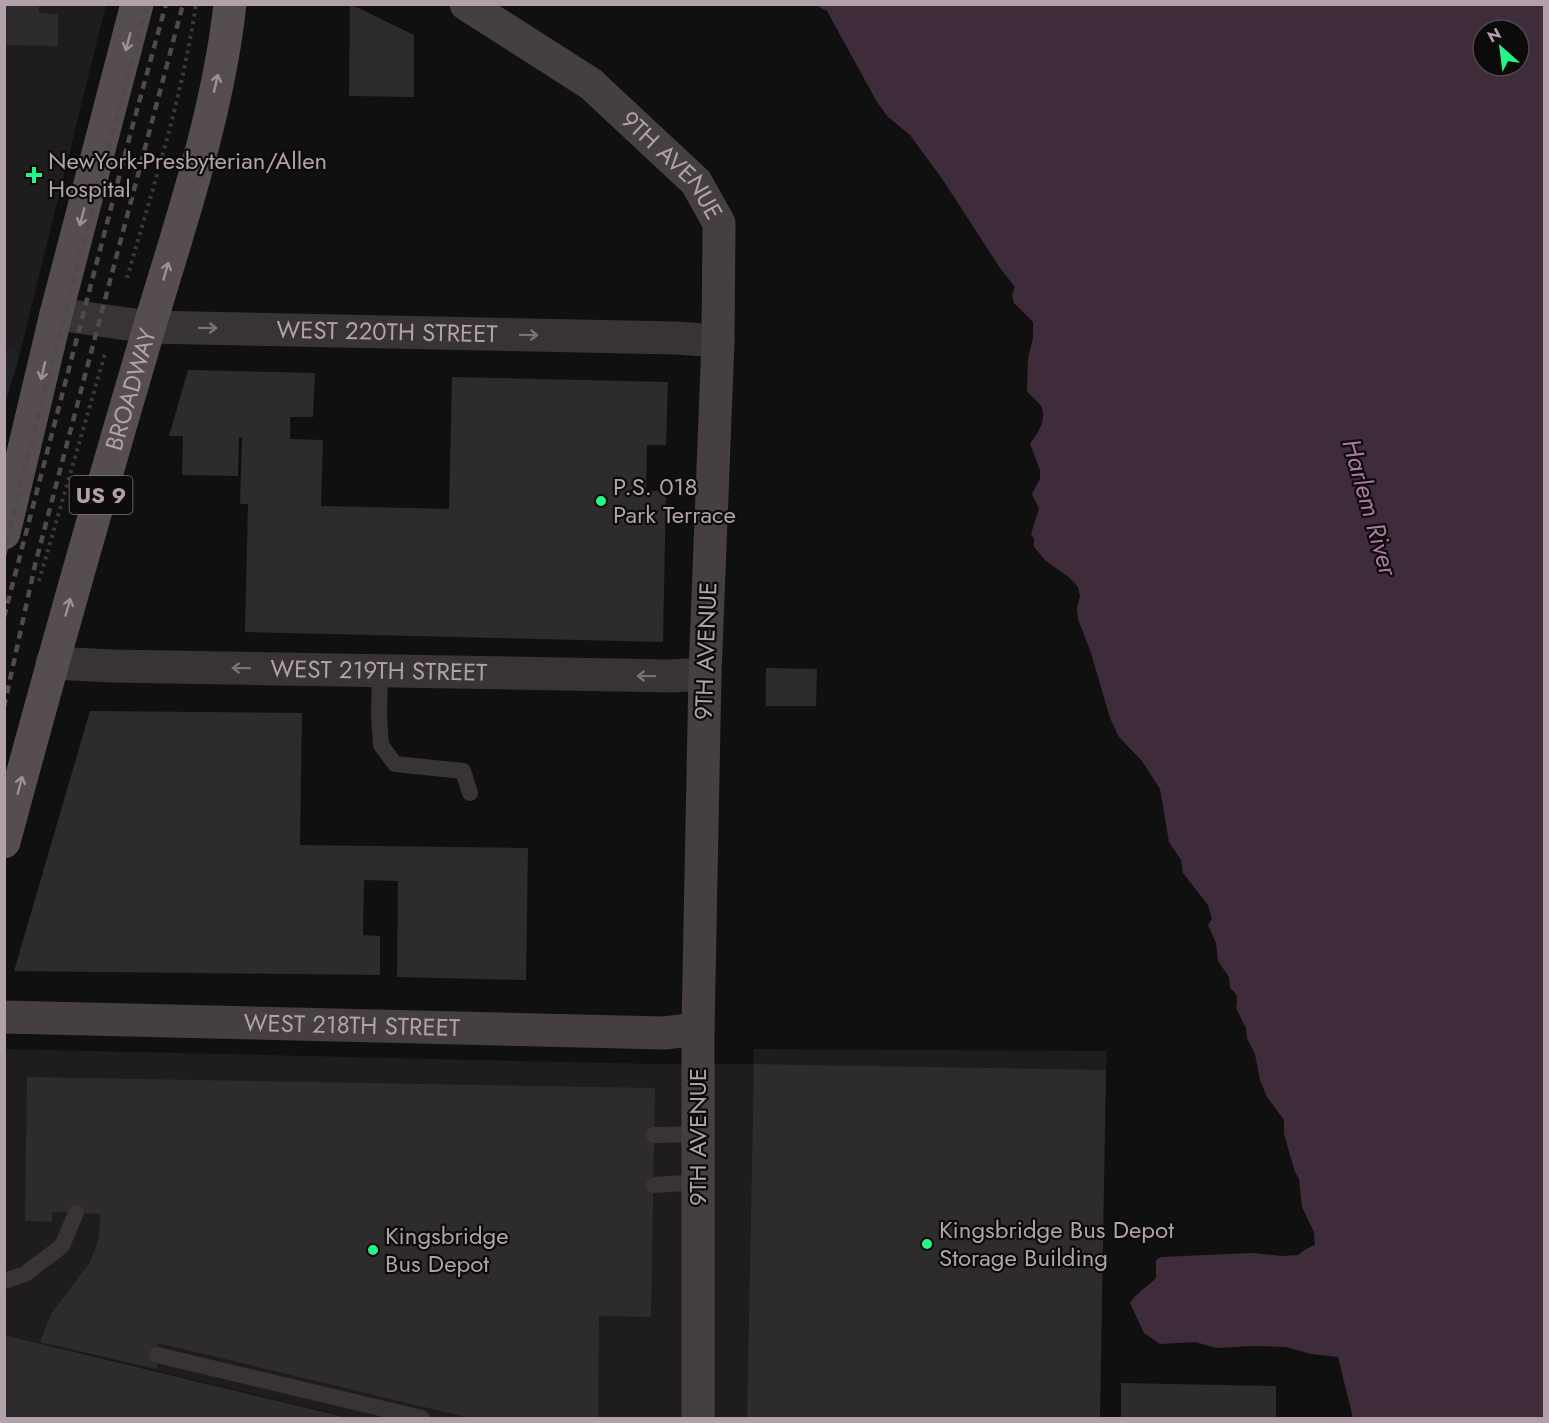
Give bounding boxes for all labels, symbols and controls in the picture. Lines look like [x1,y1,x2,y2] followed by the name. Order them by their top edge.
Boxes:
[1471,18,1531,78] north arrow
[1483,22,1505,48] text: N
[121,32,133,51] one-way arrow
[211,73,223,92] one-way arrow
[613,103,732,226] street label: 9TH AVENUE
[48,143,327,206] place label: NewYork-Presbyterian/Allen Hospital
[25,166,43,184] marker: NewYork-Presbyterian/Allen Hospital
[75,207,87,226] one-way arrow
[161,262,172,281] one-way arrow
[276,312,498,351] street label: WEST 220TH STREET
[197,322,217,334] one-way arrow
[96,324,165,455] street label: BROADWAY
[518,330,538,341] one-way arrow
[36,361,48,380] one-way arrow
[1332,434,1408,581] water label: Harlem River
[613,469,736,532] place label: P.S. 018 Park Terrace
[70,476,132,514] road number: US 9
[594,494,608,508] marker: P.S. 018 Park Terrace
[686,581,725,721] street label: 9TH AVENUE
[63,598,75,617] one-way arrow
[270,651,488,690] street label: WEST 219TH STREET
[232,662,252,674] one-way arrow
[637,670,657,682] one-way arrow
[14,776,26,795] one-way arrow
[243,1005,460,1045] street label: WEST 218TH STREET
[680,1068,715,1206] street label: 9TH AVENUE
[939,1212,1174,1275] place label: Kingsbridge Bus Depot Storage Building
[385,1218,509,1281] place label: Kingsbridge Bus Depot
[920,1237,934,1251] marker: Kingsbridge Bus Depot Storage Building
[366,1243,380,1257] marker: Kingsbridge Bus Depot

